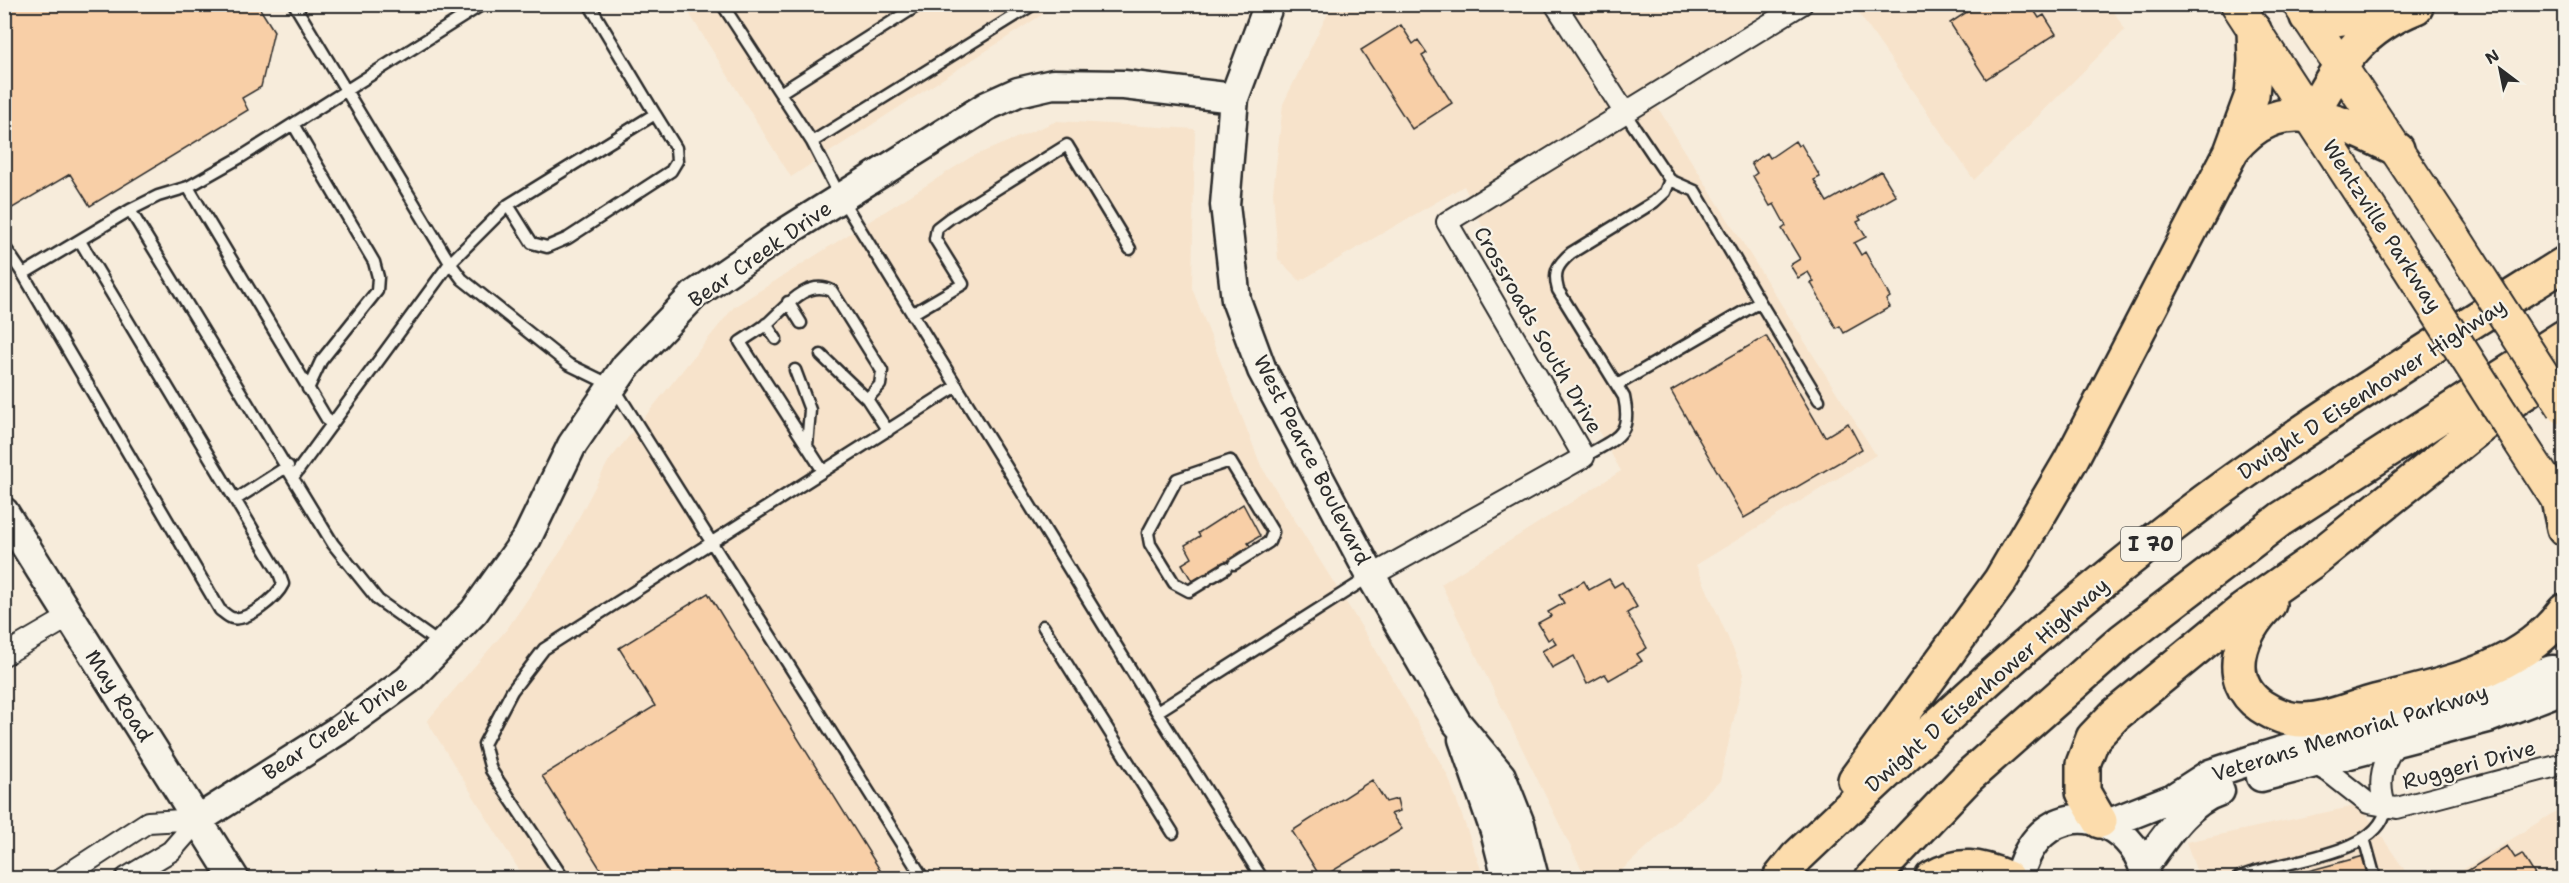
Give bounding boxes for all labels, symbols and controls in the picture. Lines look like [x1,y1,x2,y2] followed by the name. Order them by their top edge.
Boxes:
[2470,39,2530,99] north arrow
[2481,44,2503,69] text: N
[2316,134,2448,318] street label: Wentzville Parkway
[683,194,837,314] street label: Bear Creek Drive
[1467,221,1609,439] street label: Crossroads South Drive
[2232,292,2512,486] street label: Dwight D Eisenhower Highway
[1247,350,1377,570] street label: West Pearce Boulevard
[2121,527,2181,561] road number: I 70
[1859,571,2115,799] street label: Dwight D Eisenhower Highway
[79,644,159,748] street label: May Road
[257,669,413,787] street label: Bear Creek Drive
[2209,678,2491,788] street label: Veterans Memorial Parkway
[2399,734,2539,796] street label: Ruggeri Drive

